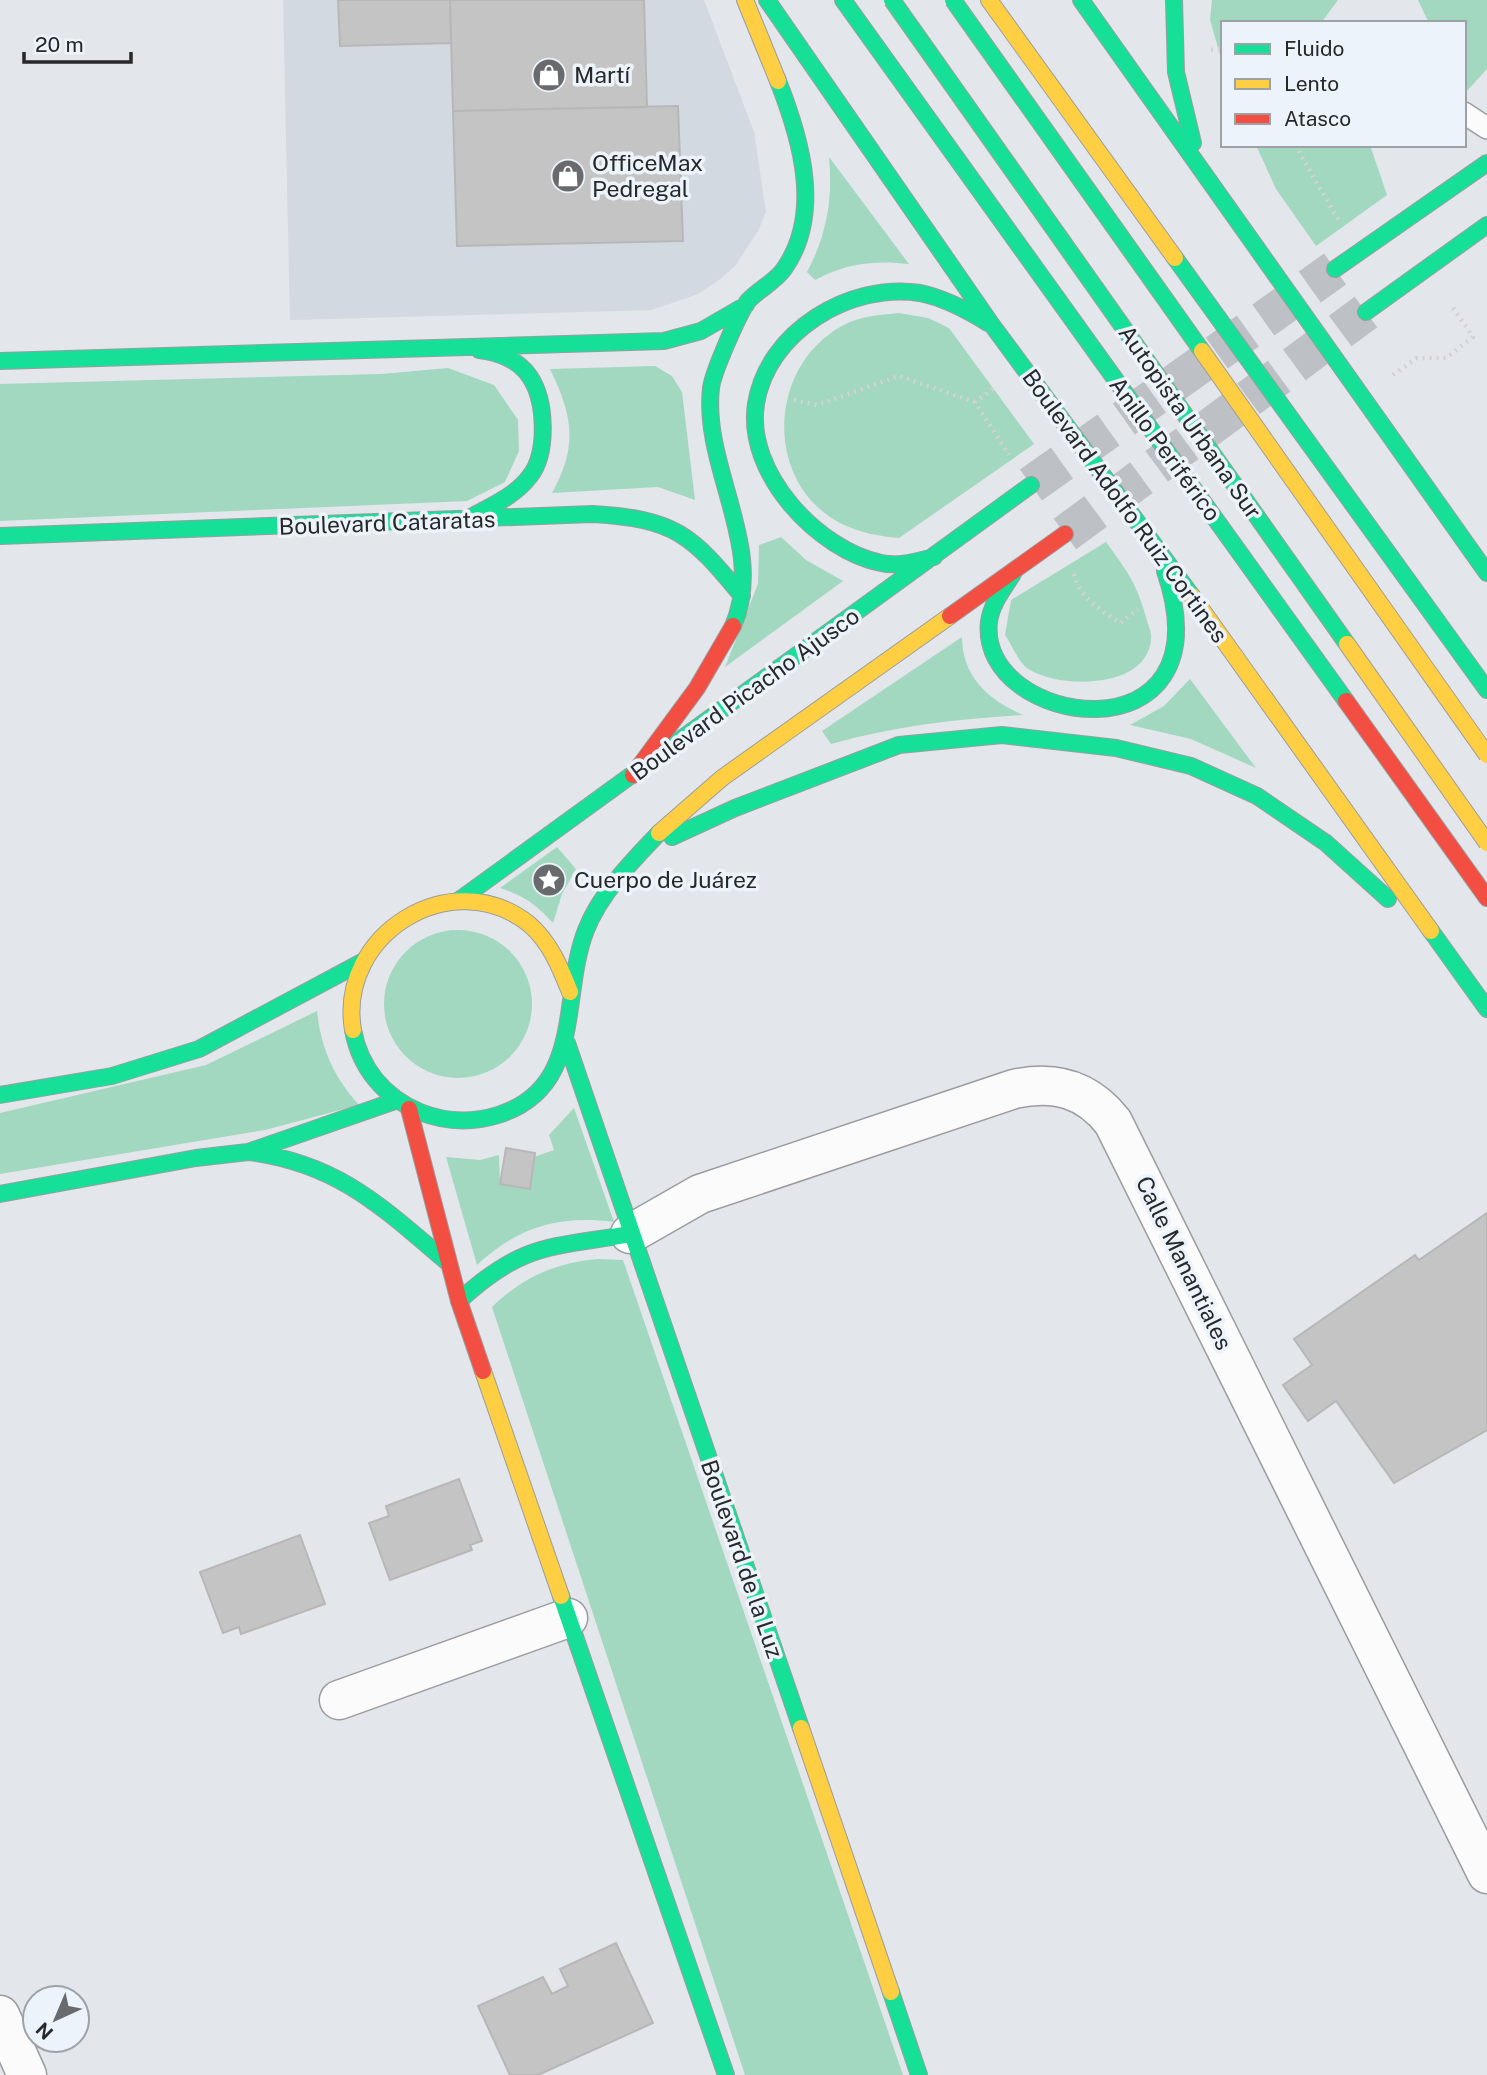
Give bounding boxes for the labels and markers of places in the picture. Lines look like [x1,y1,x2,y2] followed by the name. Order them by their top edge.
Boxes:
[530,56,568,94] shop icon: Martí
[574,61,631,88] place label: Martí
[592,149,703,202] place label: OfficeMax Pedregal
[549,157,587,195] shop icon: OfficeMax Pedregal
[530,861,568,899] place icon: Cuerpo de Juárez
[574,866,757,893] place label: Cuerpo de Juárez

